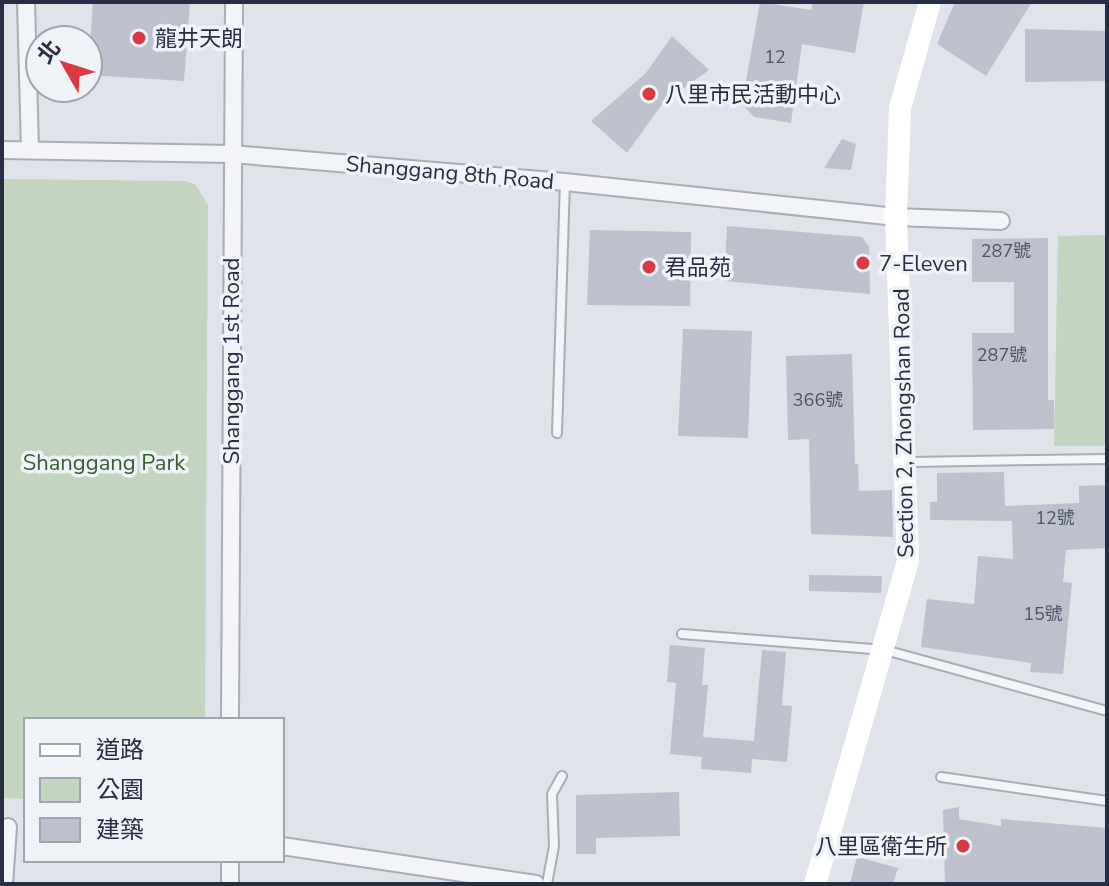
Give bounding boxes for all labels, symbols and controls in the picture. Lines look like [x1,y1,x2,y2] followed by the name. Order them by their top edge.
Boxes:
[24,24,104,104] north arrow
[155,24,243,54] place label: 龍井天朗
[130,29,148,47] marker: 龍井天朗
[31,34,68,70] text: 北
[764,45,786,69] house number: 12
[665,80,841,110] place label: 八里市民活動中心
[640,85,658,103] marker: 八里市民活動中心
[345,149,555,197] street label: Shanggang 8th Road
[981,239,1031,263] house number: 287號
[879,249,968,279] place label: 7-Eleven
[665,253,731,283] place label: 君品苑
[854,254,872,272] marker: 7-Eleven
[217,258,247,464] street label: Shanggang 1st Road
[640,258,658,276] marker: 君品苑
[887,288,921,558] street label: Section 2, Zhongshan Road
[977,343,1027,367] house number: 287號
[793,388,843,412] house number: 366號
[23,448,186,478] park label: Shanggang Park
[1035,506,1075,530] house number: 12號
[1023,602,1063,626] house number: 15號
[24,718,284,862] legend
[96,734,144,766] text: 道路
[96,774,144,806] text: 公園
[96,814,144,846] text: 建築
[815,832,947,862] place label: 八里區衛生所
[954,837,972,855] marker: 八里區衛生所

